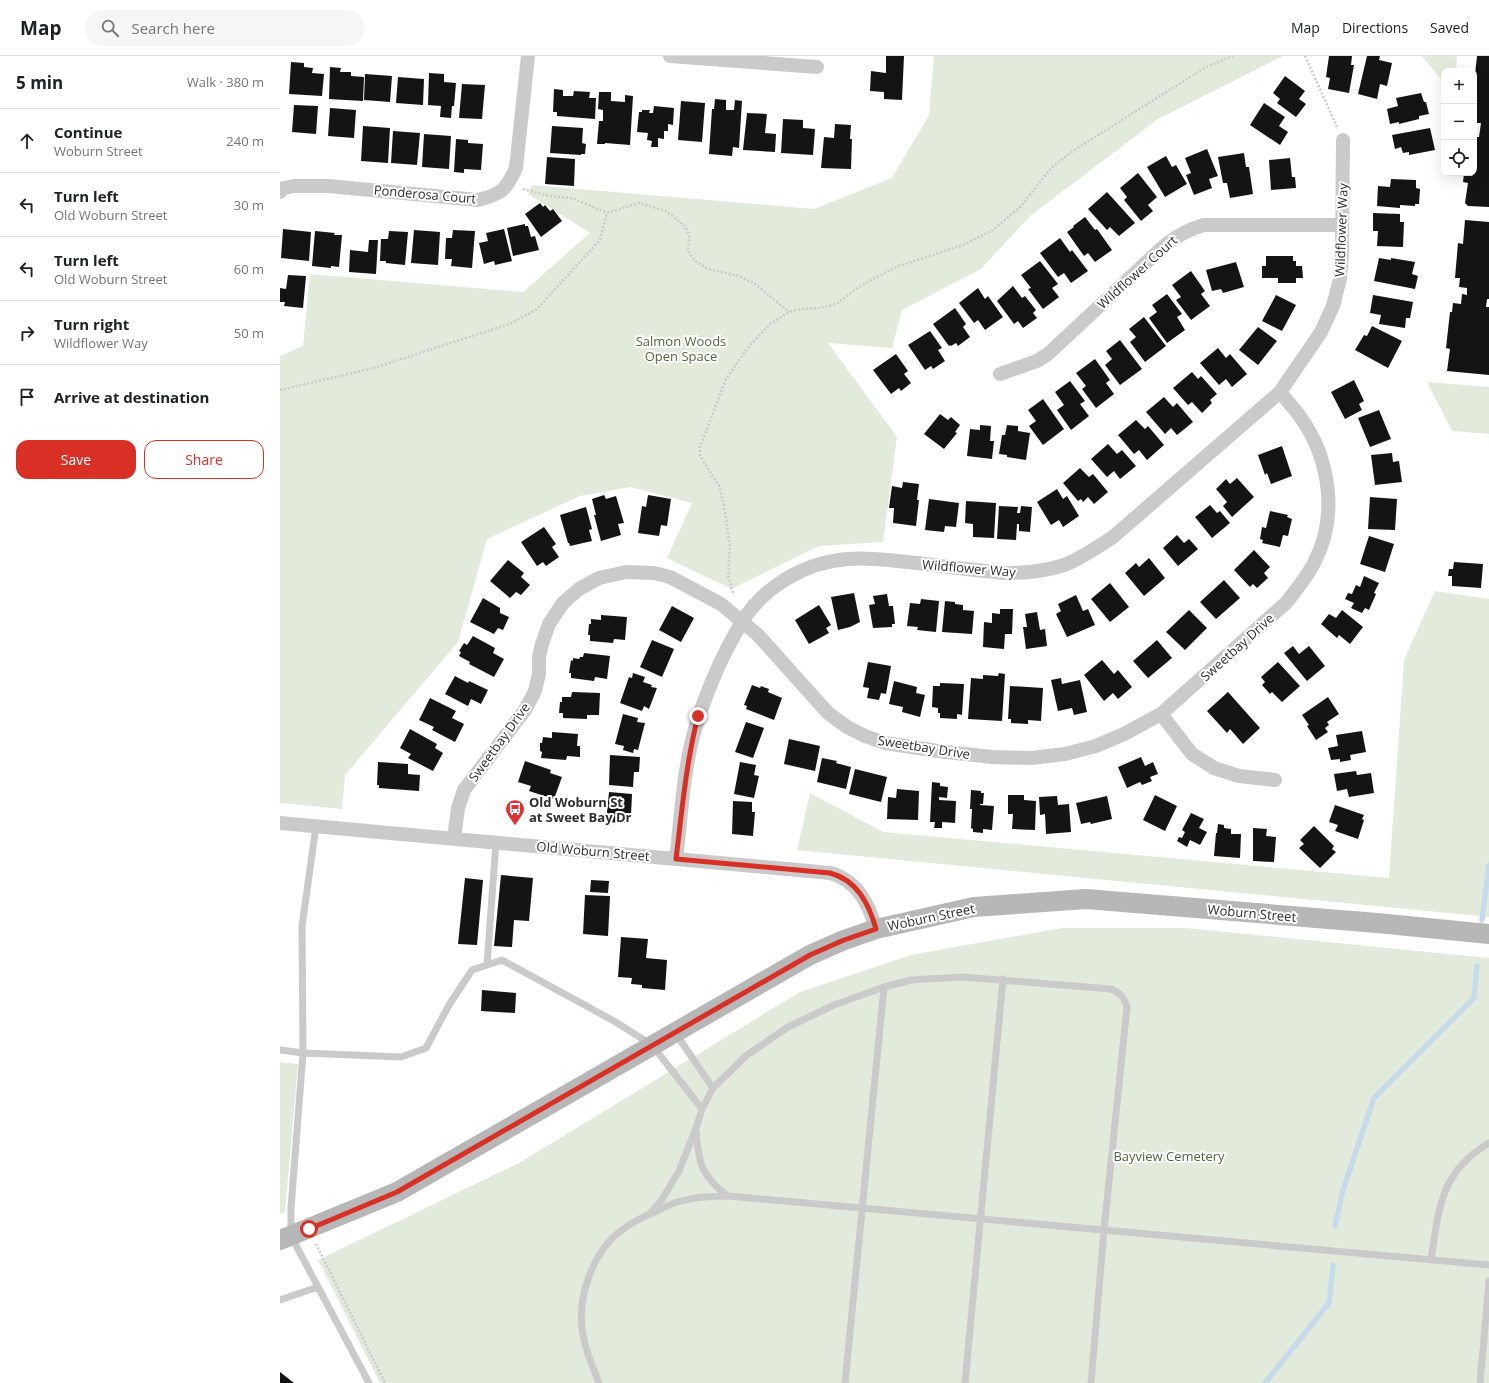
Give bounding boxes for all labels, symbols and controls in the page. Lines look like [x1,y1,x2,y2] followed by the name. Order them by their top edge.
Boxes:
[85,10,365,46] search box
[20,15,61,41] text: Map
[99,17,121,39] icon: search
[131,18,215,38] text: Search here
[1291,18,1320,37] text: Map
[1342,18,1408,37] text: Directions
[1430,18,1469,37] text: Saved
[1441,68,1477,176] map controls
[1441,68,1477,104] button: +
[16,71,63,94] text: 5 min
[187,73,264,91] text: Walk · 380 m
[1441,104,1477,140] button: −
[54,122,122,142] text: Continue
[16,130,38,152] icon: ahead
[226,132,264,150] text: 240 m
[1441,140,1477,176] button: locate
[54,142,143,160] text: Woburn Street
[373,181,477,207] street label: Ponderosa Court
[1330,182,1352,277] street label: Wildflower Way
[54,186,119,206] text: Turn left
[16,194,38,216] icon: left
[234,196,264,214] text: 30 m
[54,206,167,224] text: Old Woburn Street
[1093,231,1181,313] street label: Wildflower Court
[54,250,119,270] text: Turn left
[16,258,38,280] icon: left
[234,260,264,278] text: 60 m
[54,270,167,288] text: Old Woburn Street
[54,314,129,334] text: Turn right
[16,322,38,344] icon: right
[234,324,264,342] text: 50 m
[636,332,726,365] park label: Salmon Woods Open Space
[54,334,148,352] text: Wildflower Way
[16,386,38,408] icon: arrive
[54,387,209,407] text: Arrive at destination
[16,440,136,479] button: Save
[144,440,264,479] button: Share
[921,555,1017,581] street label: Wildflower Way
[1196,609,1278,685] street label: Sweetbay Drive
[464,699,534,785] street label: Sweetbay Drive
[689,707,707,725] route end
[877,731,971,763] street label: Sweetbay Drive
[529,793,632,826] place label: Old Woburn St at Sweet Bay Dr
[504,798,526,826] bus stop icon: Old Woburn St at Sweet Bay Dr
[536,837,651,865] street label: Old Woburn Street
[886,899,977,935] street label: Woburn Street
[1207,900,1297,926] street label: Woburn Street
[1113,1147,1225,1165] park label: Bayview Cemetery
[300,1220,318,1238] route start

